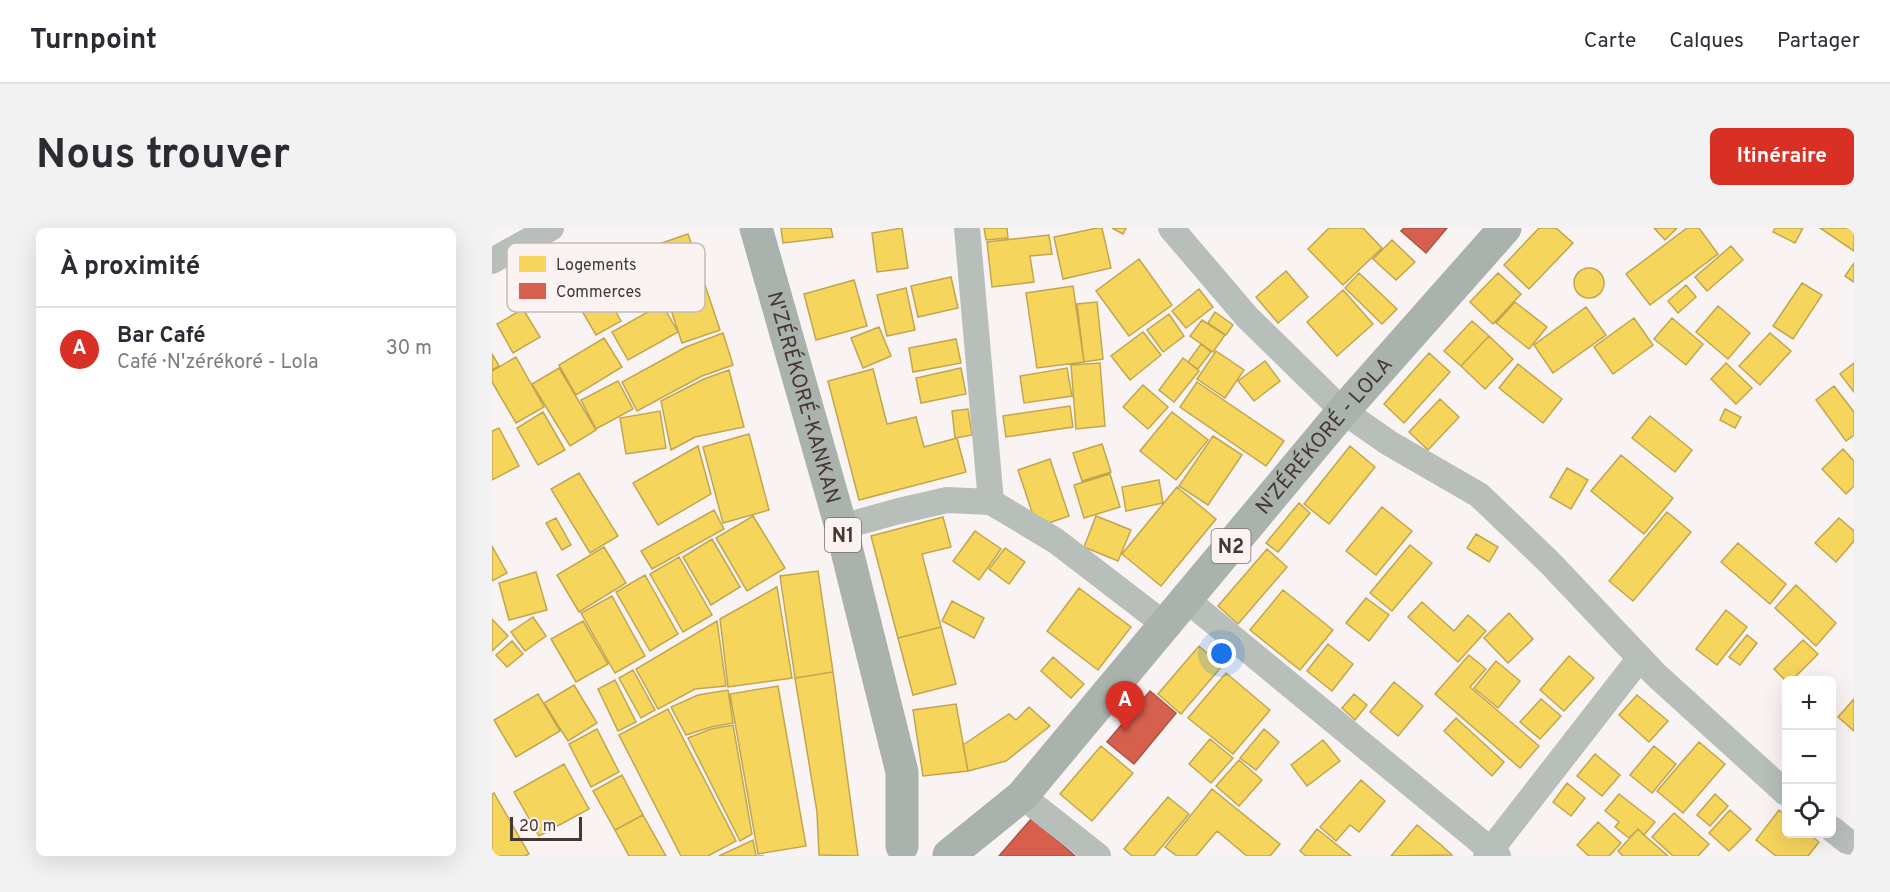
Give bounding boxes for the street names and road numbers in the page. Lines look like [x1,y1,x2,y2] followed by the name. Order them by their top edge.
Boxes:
[760,289,846,507] street label: N'ZÉRÉKORÉ-KANKAN
[1250,352,1399,521] street label: N'ZÉRÉKORÉ - LOLA
[825,518,861,552] road number: N1
[1212,529,1250,563] road number: N2

